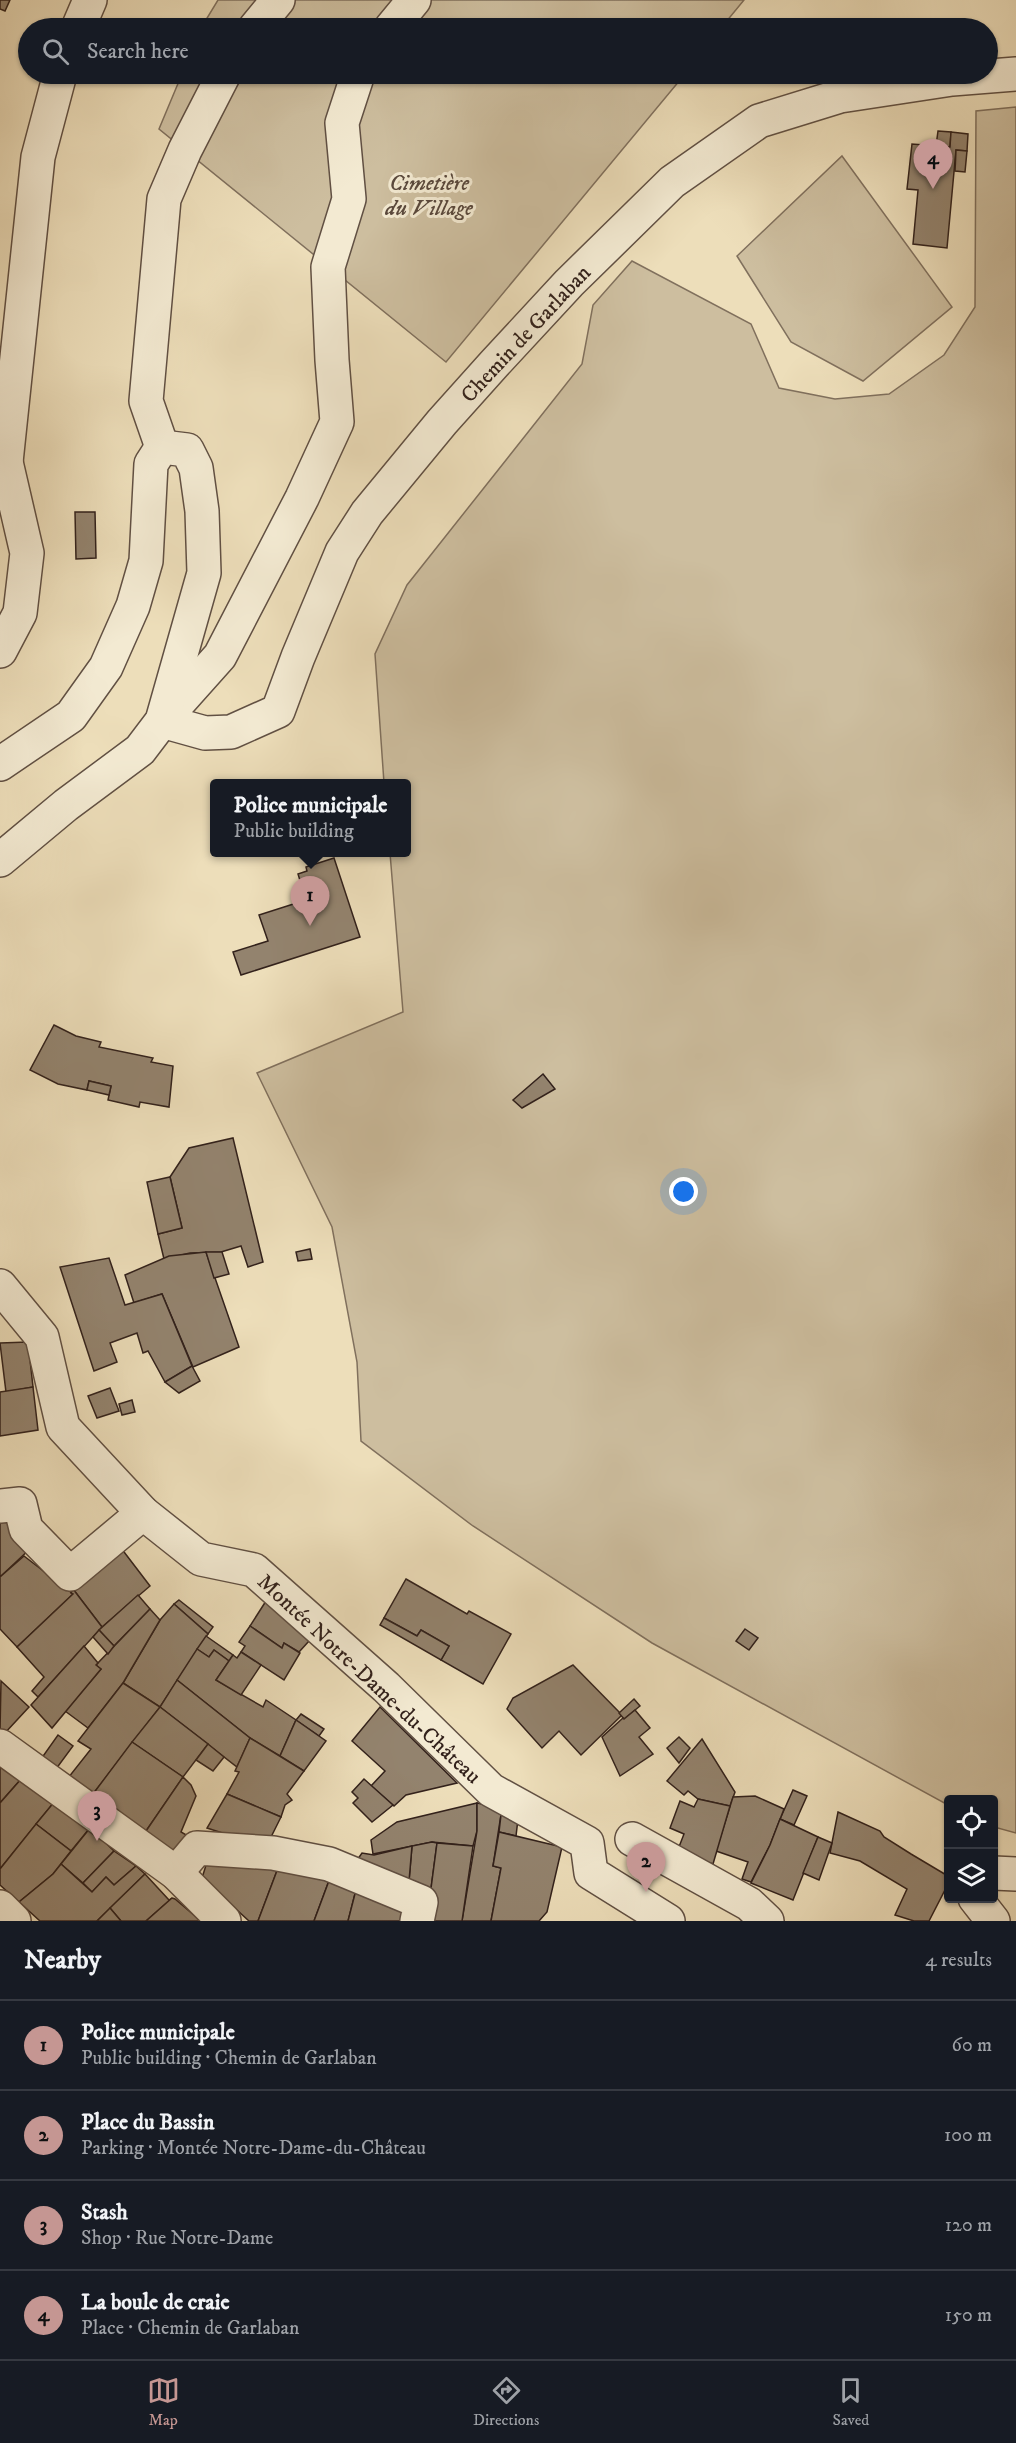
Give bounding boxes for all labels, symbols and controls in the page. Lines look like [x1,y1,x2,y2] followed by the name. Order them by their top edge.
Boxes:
[18,18,998,84] search box
[39,35,72,68] icon: search
[87,38,189,65] text: Search here
[914,140,952,189] pin: 4
[384,170,473,222] park label: Cimetière du Village
[455,259,597,408] street label: Chemin de Garlaban
[210,779,411,857] popup
[234,792,387,819] text: Police municipale
[234,819,354,844] text: Public building
[290,876,330,926] pin: 1
[669,1177,698,1206] your location
[252,1568,486,1790] street label: Montée Notre-Dame-du-Château
[78,1792,116,1841] pin: 3
[944,1795,998,1903] map controls
[944,1795,998,1849] button: locate
[626,1842,666,1892] pin: 2
[944,1849,998,1903] button: layers
[24,1944,101,1977] text: Nearby
[925,1948,992,1973] text: 4 results
[81,2019,235,2046] text: Police municipale
[40,2033,47,2058] text: 1
[952,2033,992,2058] text: 60 m
[81,2046,377,2071] text: Public building · Chemin de Garlaban
[81,2109,214,2136] text: Place du Bassin
[39,2123,48,2148] text: 2
[944,2123,992,2148] text: 100 m
[81,2136,426,2161] text: Parking · Montée Notre-Dame-du-Château
[81,2199,128,2226] text: Stash
[40,2213,47,2238] text: 3
[945,2213,992,2238] text: 120 m
[81,2226,273,2251] text: Shop · Rue Notre-Dame
[81,2289,230,2316] text: La boule de craie
[38,2303,49,2328] text: 4
[945,2303,992,2328] text: 150 m
[81,2316,299,2341] text: Place · Chemin de Garlaban
[147,2374,180,2430] tab: Map
[473,2374,539,2430] tab: Directions
[833,2374,869,2430] tab: Saved

